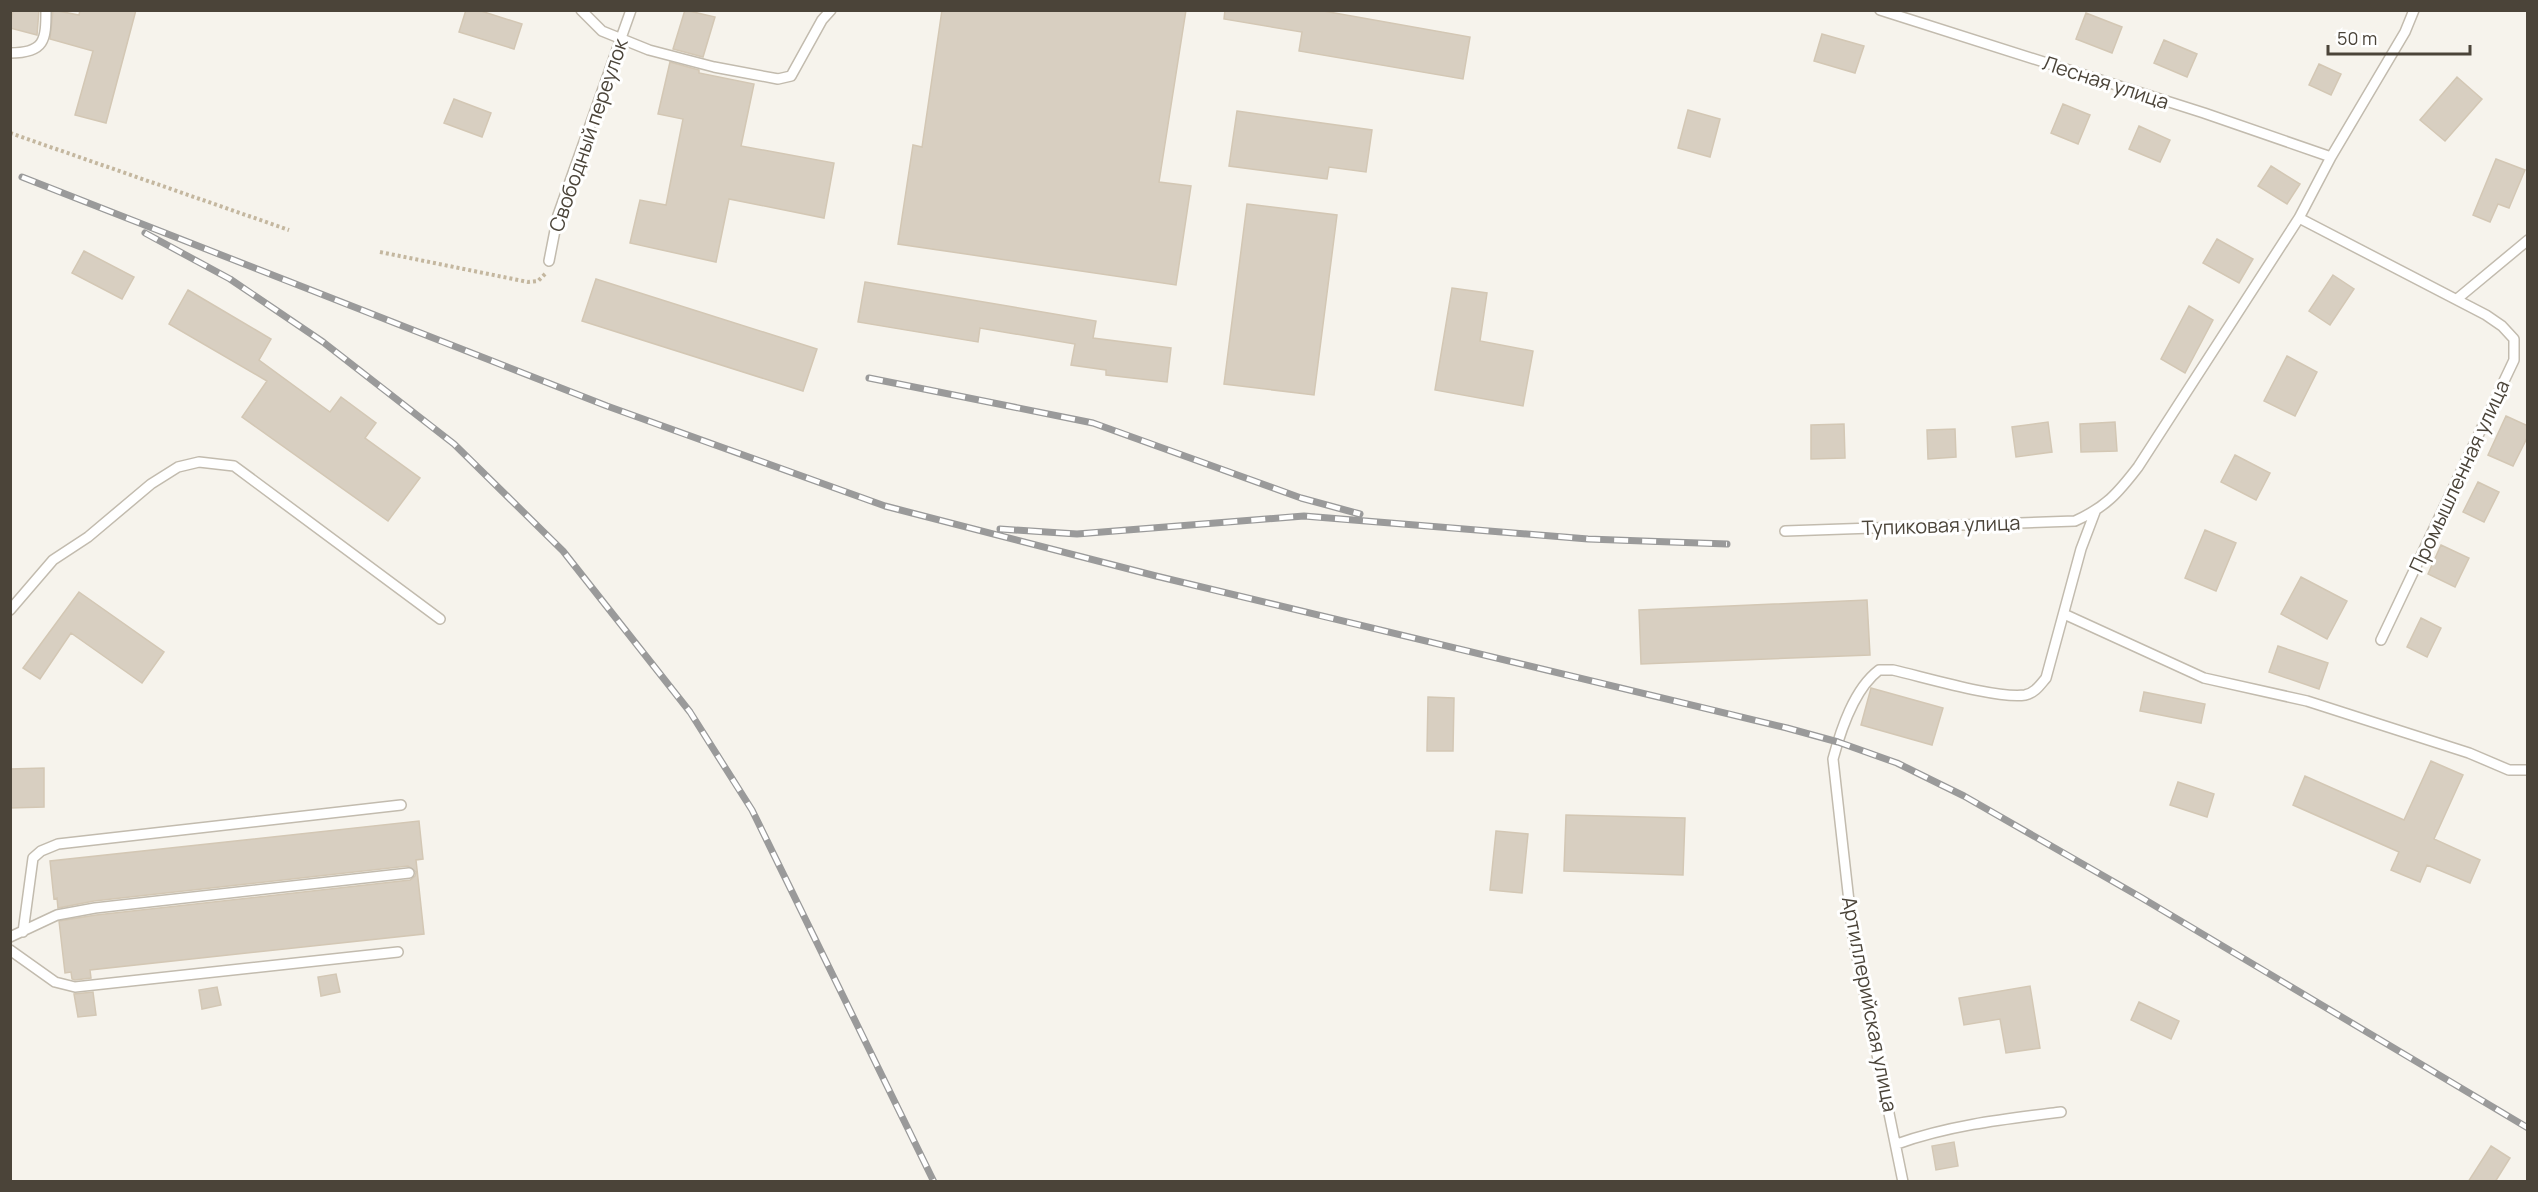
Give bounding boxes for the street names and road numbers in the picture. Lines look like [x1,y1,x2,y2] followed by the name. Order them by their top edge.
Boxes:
[542,34,634,235] street label: Свободный переулок
[2039,49,2173,115] street label: Лесная улица
[2403,375,2515,577] street label: Промышленная улица
[1861,509,2021,541] street label: Тупиковая улица
[1836,894,1904,1114] street label: Артиллерийская улица

